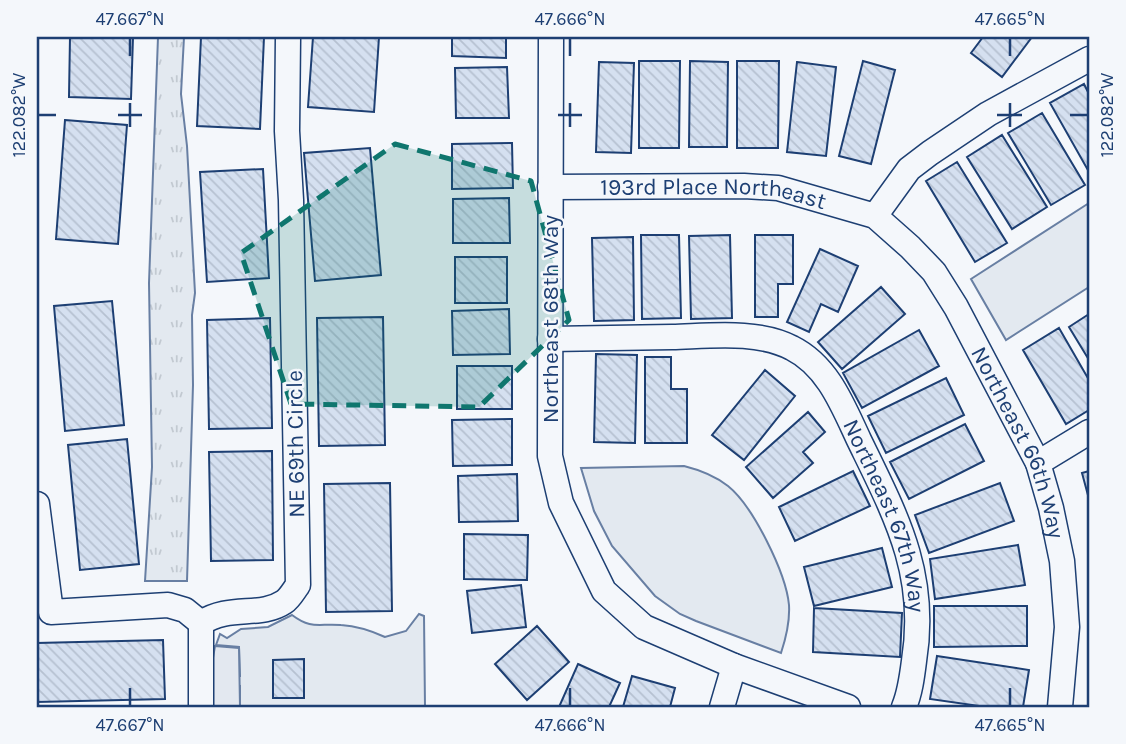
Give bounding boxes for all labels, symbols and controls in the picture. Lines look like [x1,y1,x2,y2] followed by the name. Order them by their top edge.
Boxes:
[95,8,165,30] text: 47.667°N
[534,8,606,30] text: 47.666°N
[975,8,1045,30] text: 47.665°N
[8,73,30,157] text: 122.082°W
[1096,73,1118,157] text: 122.082°W
[600,173,830,215] street label: 193rd Place Northeast
[537,215,564,423] street label: Northeast 68th Way
[965,342,1070,541] street label: Northeast 66th Way
[281,370,310,518] street label: NE 69th Circle
[837,415,930,613] street label: Northeast 67th Way
[95,714,165,736] text: 47.667°N
[534,714,606,736] text: 47.666°N
[975,714,1045,736] text: 47.665°N

